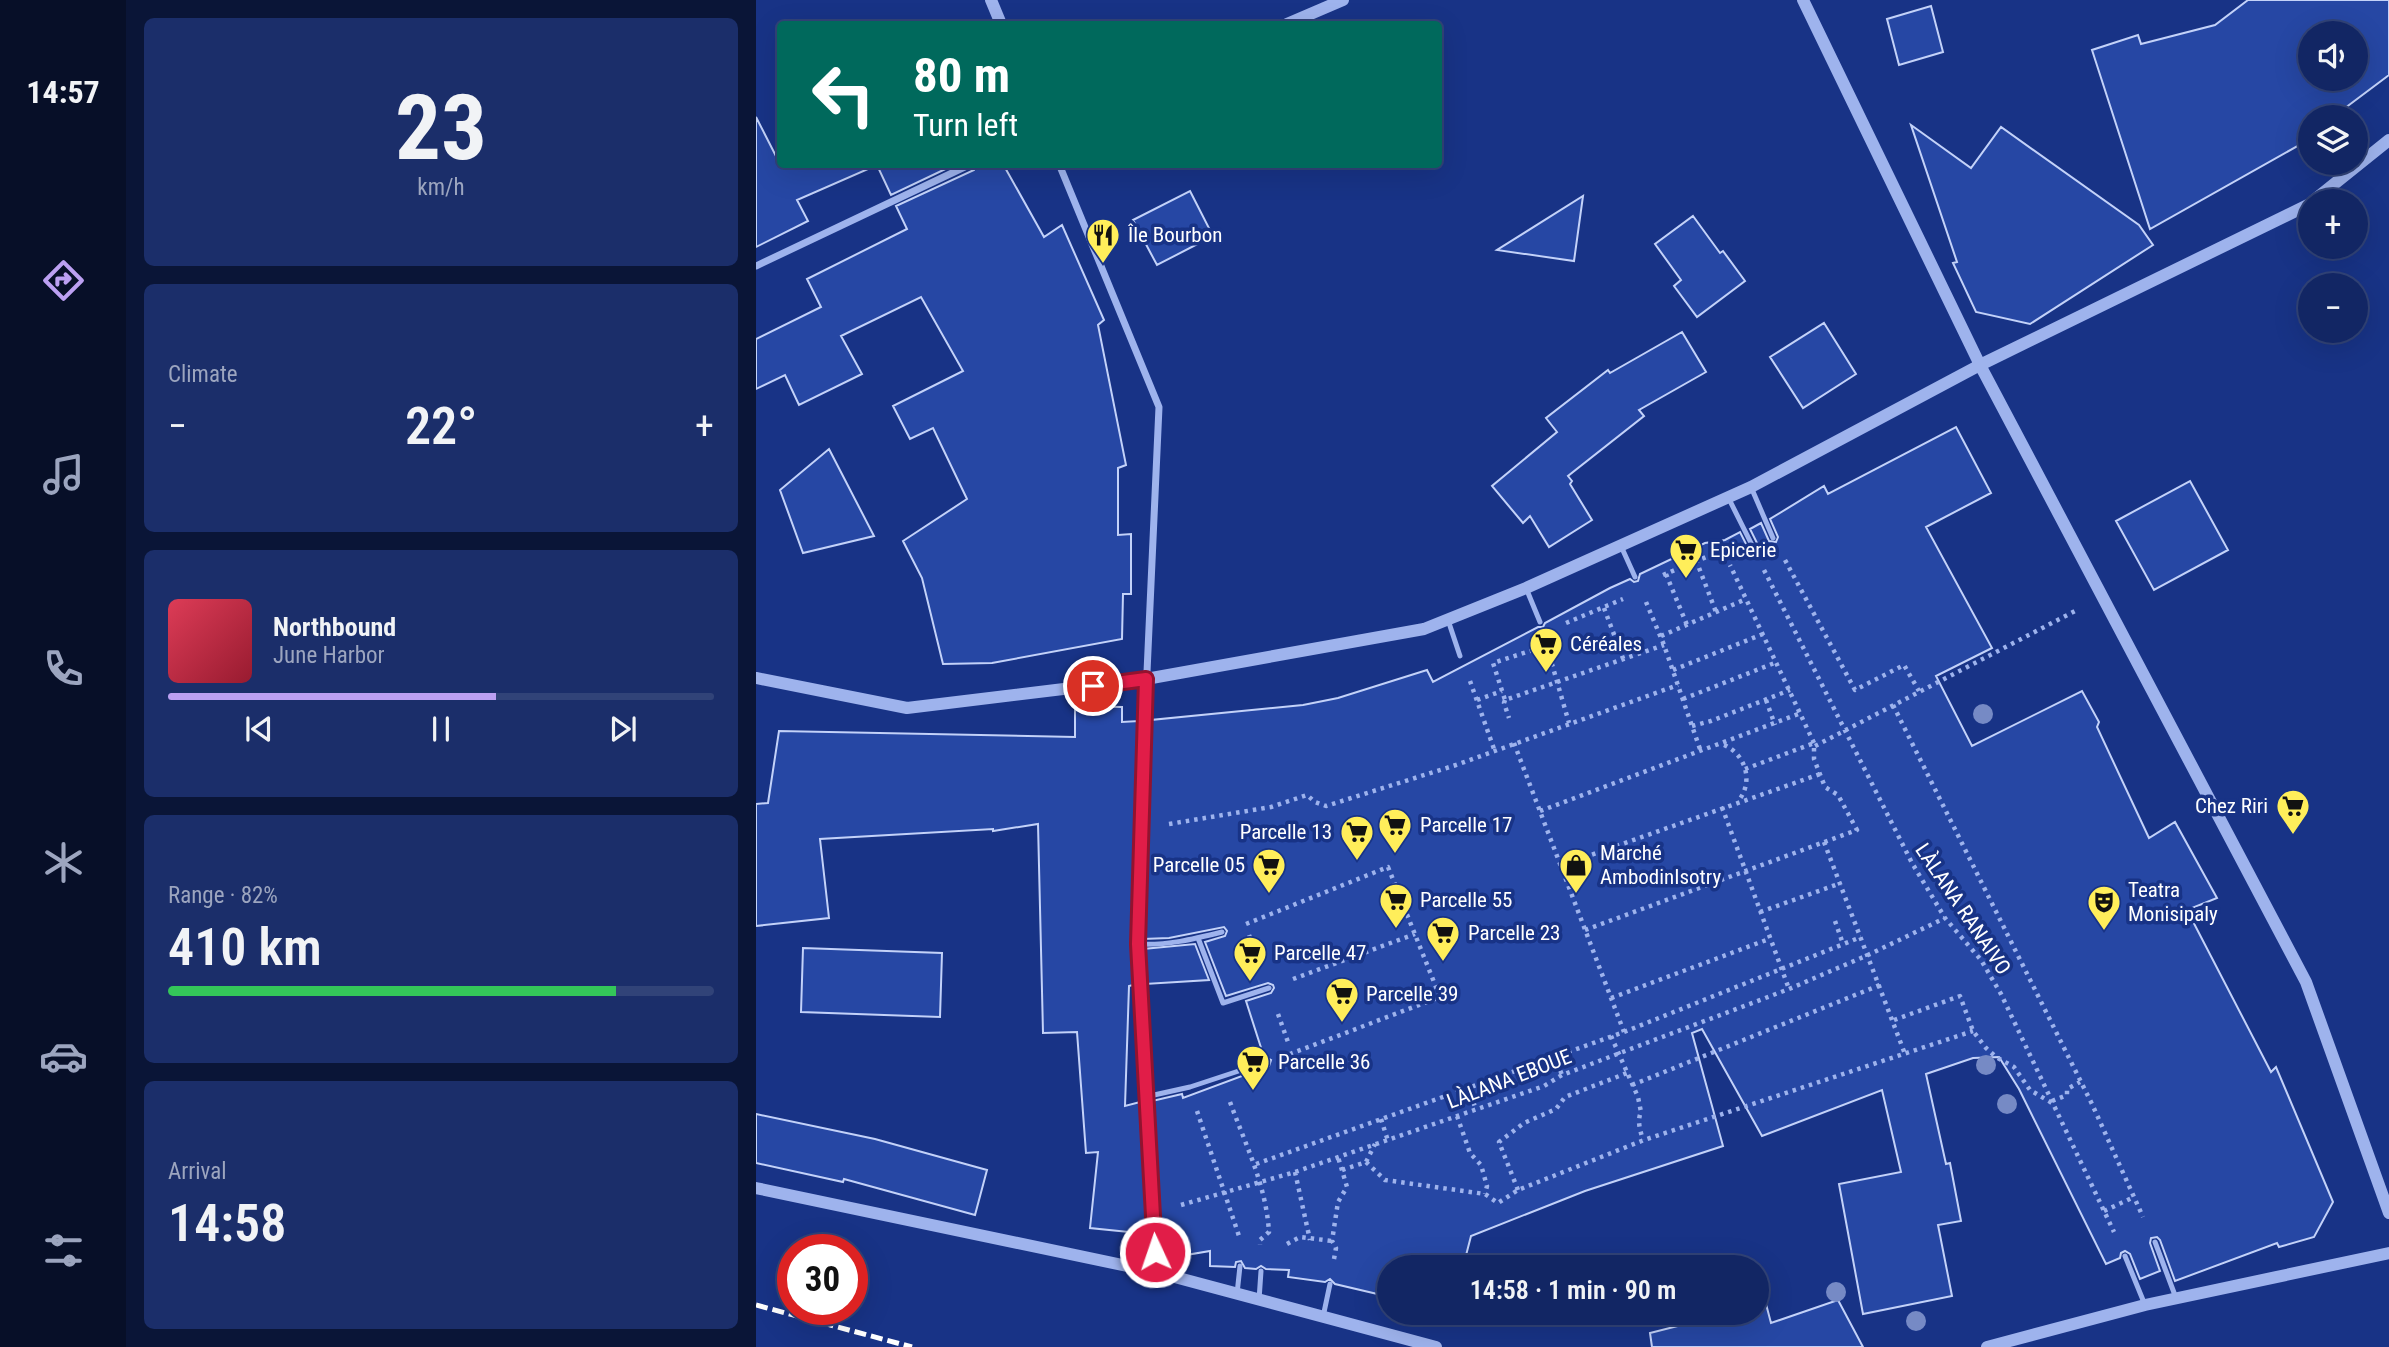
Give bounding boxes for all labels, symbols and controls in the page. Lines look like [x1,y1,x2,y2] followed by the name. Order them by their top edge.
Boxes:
[2298,21,2368,343] map controls
[2298,21,2368,91] button: sound
[913,47,1010,104] text: 80 m
[798,49,889,140] icon: left
[26,73,100,111] text: 14:57
[395,75,487,181] text: 23
[2298,105,2368,175] button: layers
[913,106,1018,144] text: Turn left
[417,174,465,201] text: km/h
[2298,189,2368,259] button: +
[1084,216,1122,265] restaurant icon: Île Bourbon
[1127,223,1222,247] place label: Île Bourbon
[39,256,88,305] icon: directions
[2298,273,2368,343] button: −
[168,361,238,388] text: Climate
[405,396,477,457] text: 22°
[168,404,187,448] text: −
[695,404,714,448] text: +
[39,450,88,499] icon: music
[1667,531,1705,580] supermarket icon: Epicerie
[1710,538,1776,562] place label: Epicerie
[273,612,396,642] text: Northbound
[1527,625,1565,674] supermarket icon: Céréales
[1570,632,1642,656] place label: Céréales
[273,642,385,669] text: June Harbor
[39,644,88,693] icon: phone
[1063,656,1123,716] pin
[1074,667,1112,705] icon: arrive
[240,710,278,748] icon: previous
[422,710,460,748] icon: pause
[604,710,642,748] icon: next
[2274,787,2312,836] supermarket icon: Chez Riri
[2195,794,2268,818] place label: Chez Riri
[1376,806,1414,855] supermarket icon: Parcelle 17
[1338,813,1376,862] supermarket icon: Parcelle 13
[1420,813,1512,837] place label: Parcelle 17
[1240,820,1332,844] place label: Parcelle 13
[39,838,88,887] icon: climate
[1910,839,2016,979] street label: LÀLANA RANAIVO
[1600,841,1721,889] place label: Marché AmbodinIsotry
[1250,846,1288,895] supermarket icon: Parcelle 05
[1557,846,1595,895] shop icon: Marché AmbodinIsotry
[1153,853,1245,877] place label: Parcelle 05
[2128,878,2218,926] place label: Teatra Monisipaly
[1377,881,1415,930] supermarket icon: Parcelle 55
[168,882,278,909] text: Range · 82%
[2085,883,2123,932] theatre icon: Teatra Monisipaly
[1420,888,1512,912] place label: Parcelle 55
[1424,914,1462,963] supermarket icon: Parcelle 23
[168,917,322,978] text: 410 km
[1468,921,1560,945] place label: Parcelle 23
[1231,934,1269,983] supermarket icon: Parcelle 47
[1274,941,1366,965] place label: Parcelle 47
[1323,975,1361,1024] supermarket icon: Parcelle 39
[1366,982,1458,1006] place label: Parcelle 39
[39,1032,88,1081] icon: car
[1234,1043,1272,1092] supermarket icon: Parcelle 36
[1443,1044,1575,1114] street label: LÀLANA EBOUE
[1278,1050,1370,1074] place label: Parcelle 36
[168,1158,227,1185] text: Arrival
[168,1193,286,1254] text: 14:58
[1118,1215,1192,1289] position arrow
[39,1226,88,1275] icon: filters
[777,1234,868,1325] speed limit sign: 30
[1470,1275,1676,1305] text: 14:58 · 1 min · 90 m

